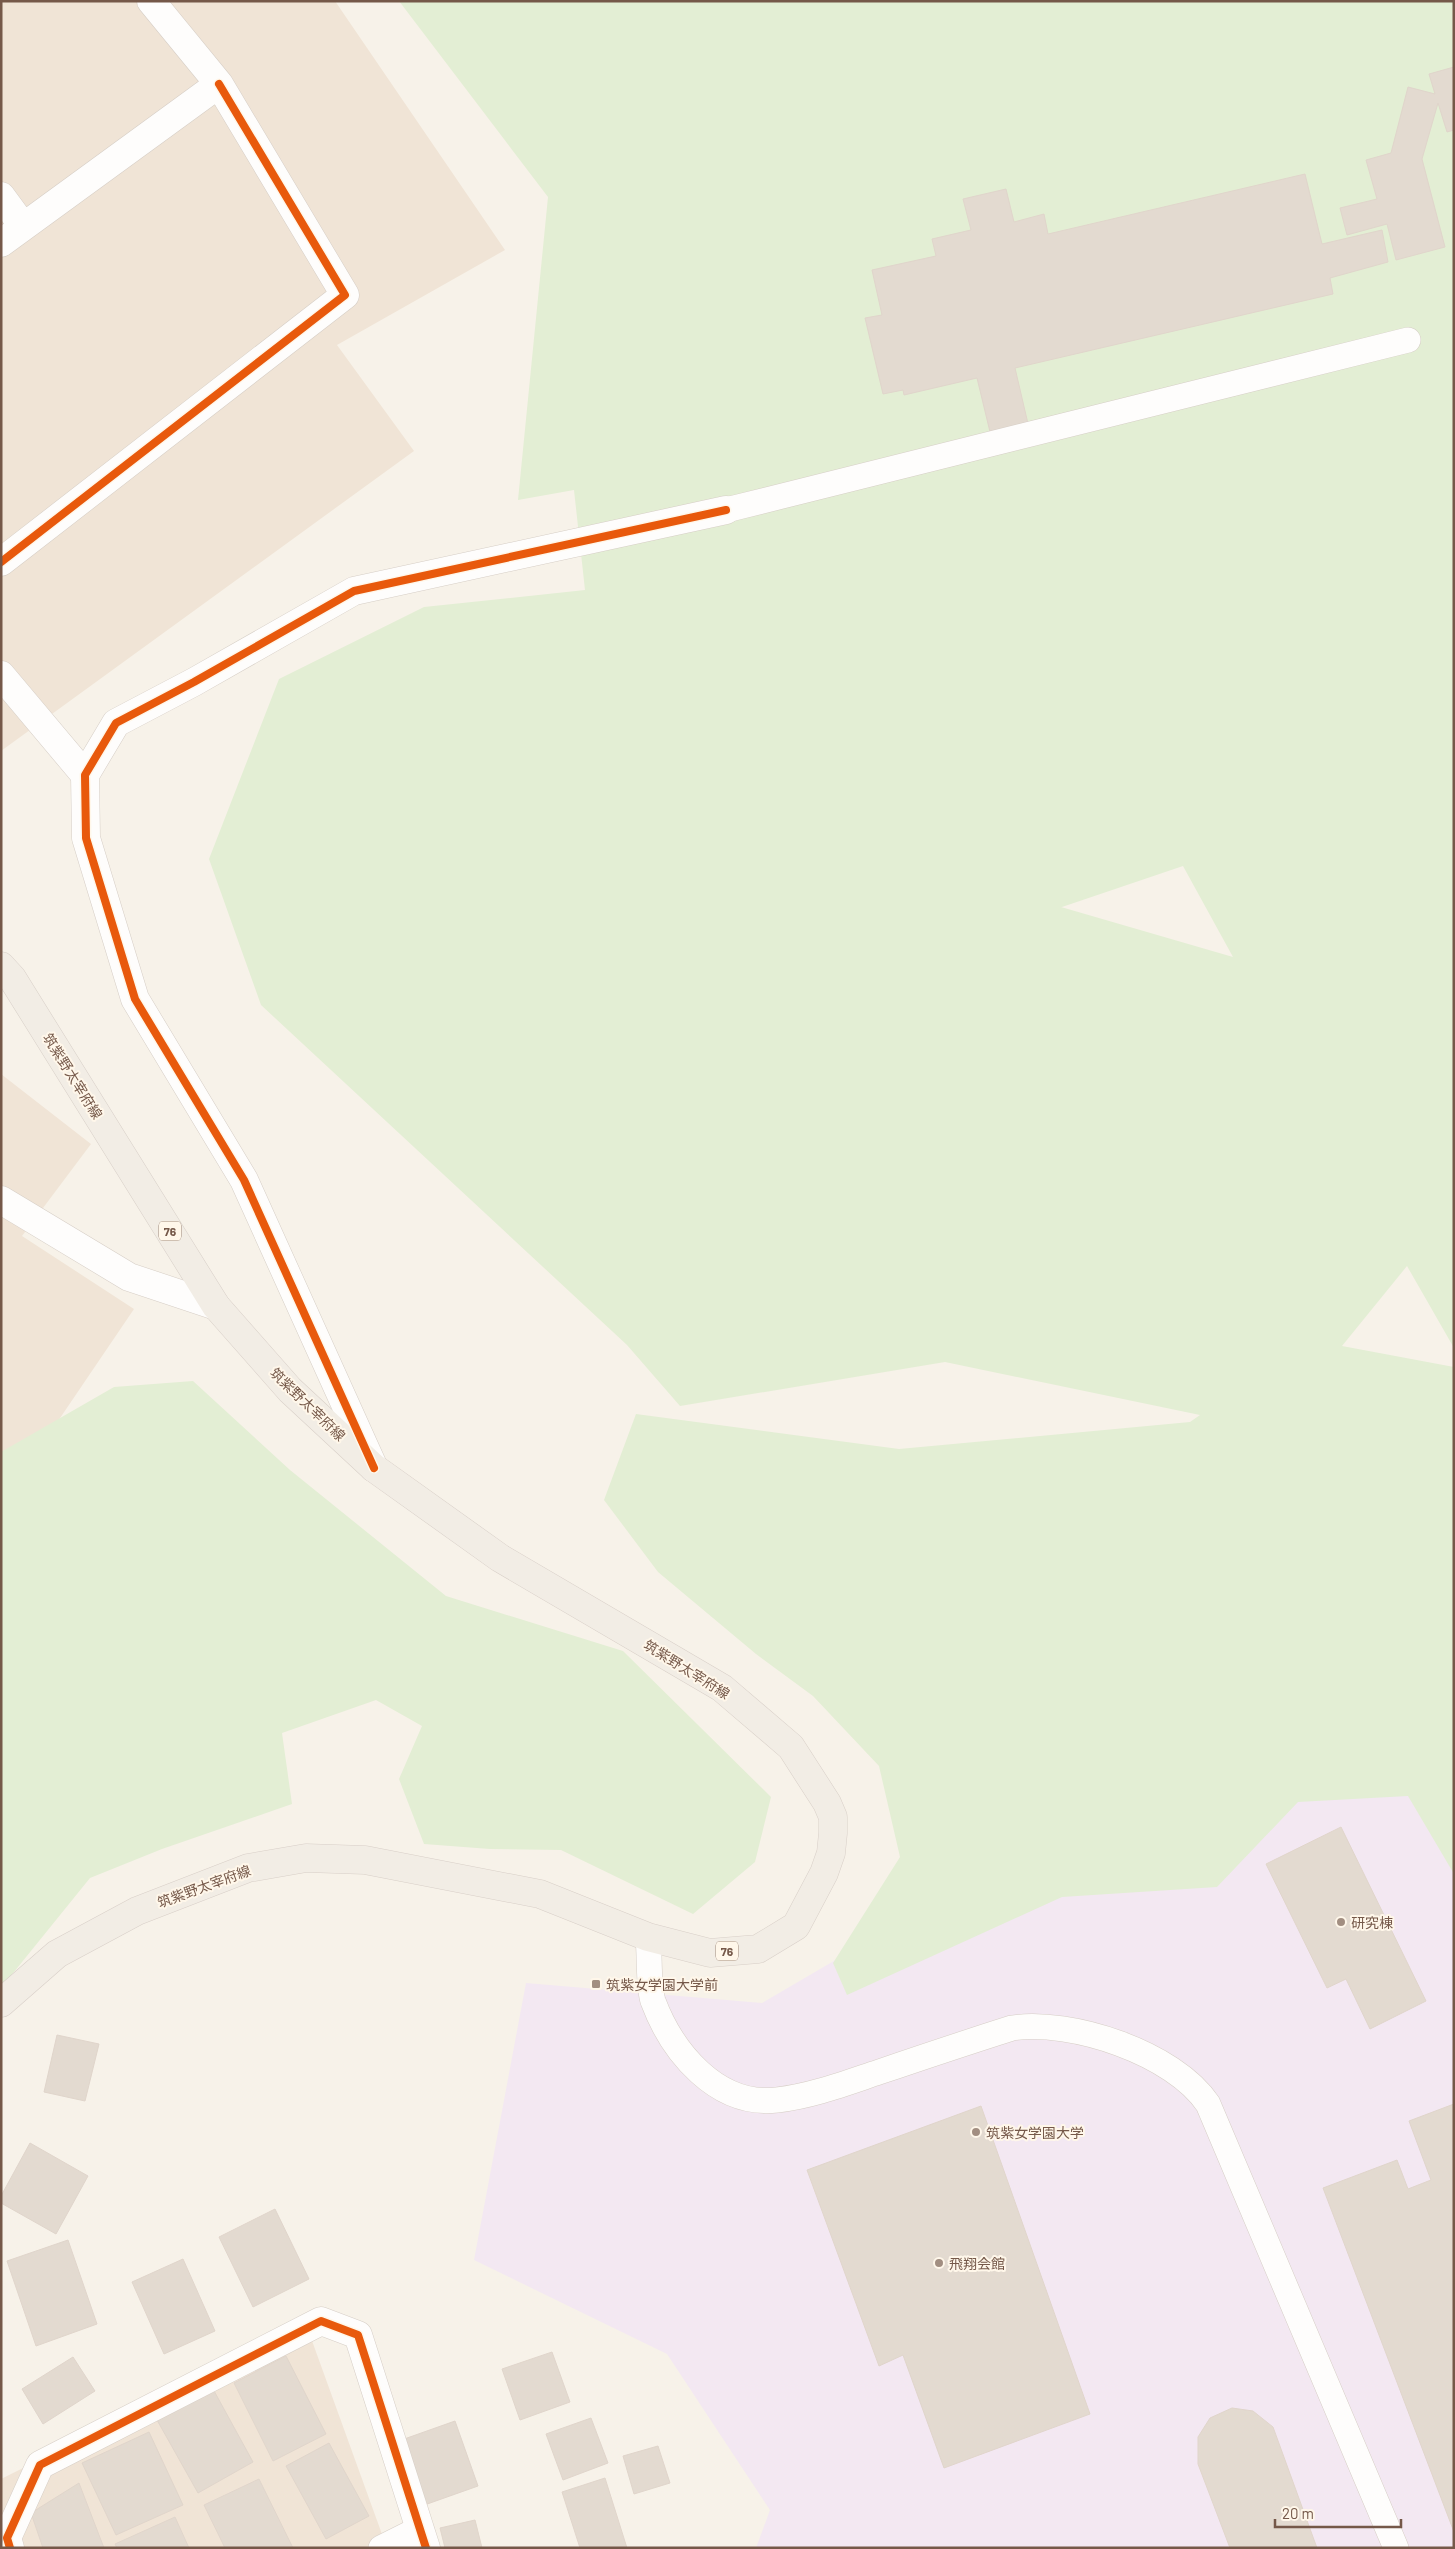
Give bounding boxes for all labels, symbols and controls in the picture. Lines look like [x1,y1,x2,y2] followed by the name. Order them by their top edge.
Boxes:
[40,1030,106,1122] street label: 筑紫野太宰府線
[159,1222,181,1240] road number: 76
[267,1364,349,1444] street label: 筑紫野太宰府線
[641,1636,733,1702] street label: 筑紫野太宰府線
[155,1861,253,1911] street label: 筑紫野太宰府線
[1351,1914,1393,1931] place label: 研究棟
[1335,1916,1347,1928] marker: 研究棟
[716,1942,738,1960] road number: 76
[606,1976,718,1993] place label: 筑紫女学園大学前
[590,1978,602,1990] marker: 筑紫女学園大学前
[986,2124,1084,2141] place label: 筑紫女学園大学
[970,2126,982,2138] marker: 筑紫女学園大学
[949,2255,1005,2272] place label: 飛翔会館
[933,2257,945,2269] marker: 飛翔会館
[1275,2496,1401,2528] scale bar
[1282,2504,1314,2522] text: 20 m

